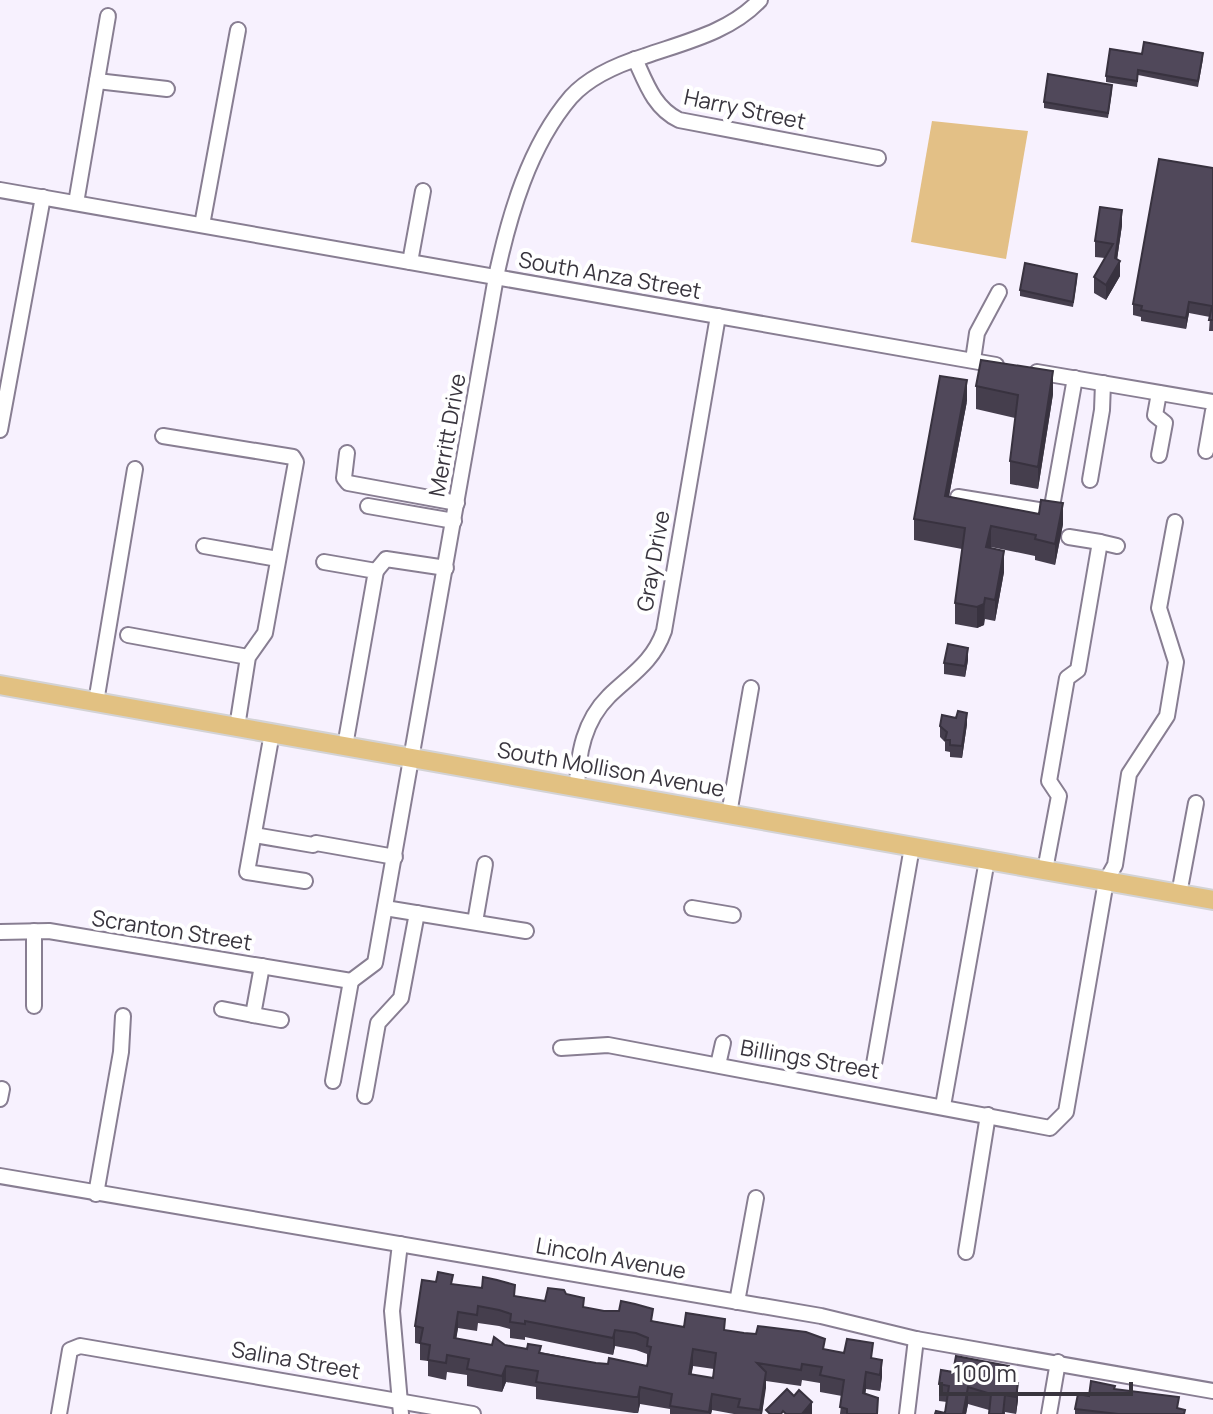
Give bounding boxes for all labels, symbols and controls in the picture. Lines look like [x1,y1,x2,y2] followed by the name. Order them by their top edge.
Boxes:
[681,81,809,137] street label: Harry Street
[516,244,704,306] street label: South Anza Street
[421,371,473,499] street label: Merritt Drive
[629,508,677,614] street label: Gray Drive
[495,734,727,804] street label: South Mollison Avenue
[90,903,255,958] street label: Scranton Street
[738,1032,882,1086] street label: Billings Street
[533,1230,689,1286] street label: Lincoln Avenue
[229,1334,363,1386] street label: Salina Street
[941,1346,1131,1396] scale bar
[953,1356,1017,1389] text: 100 m

